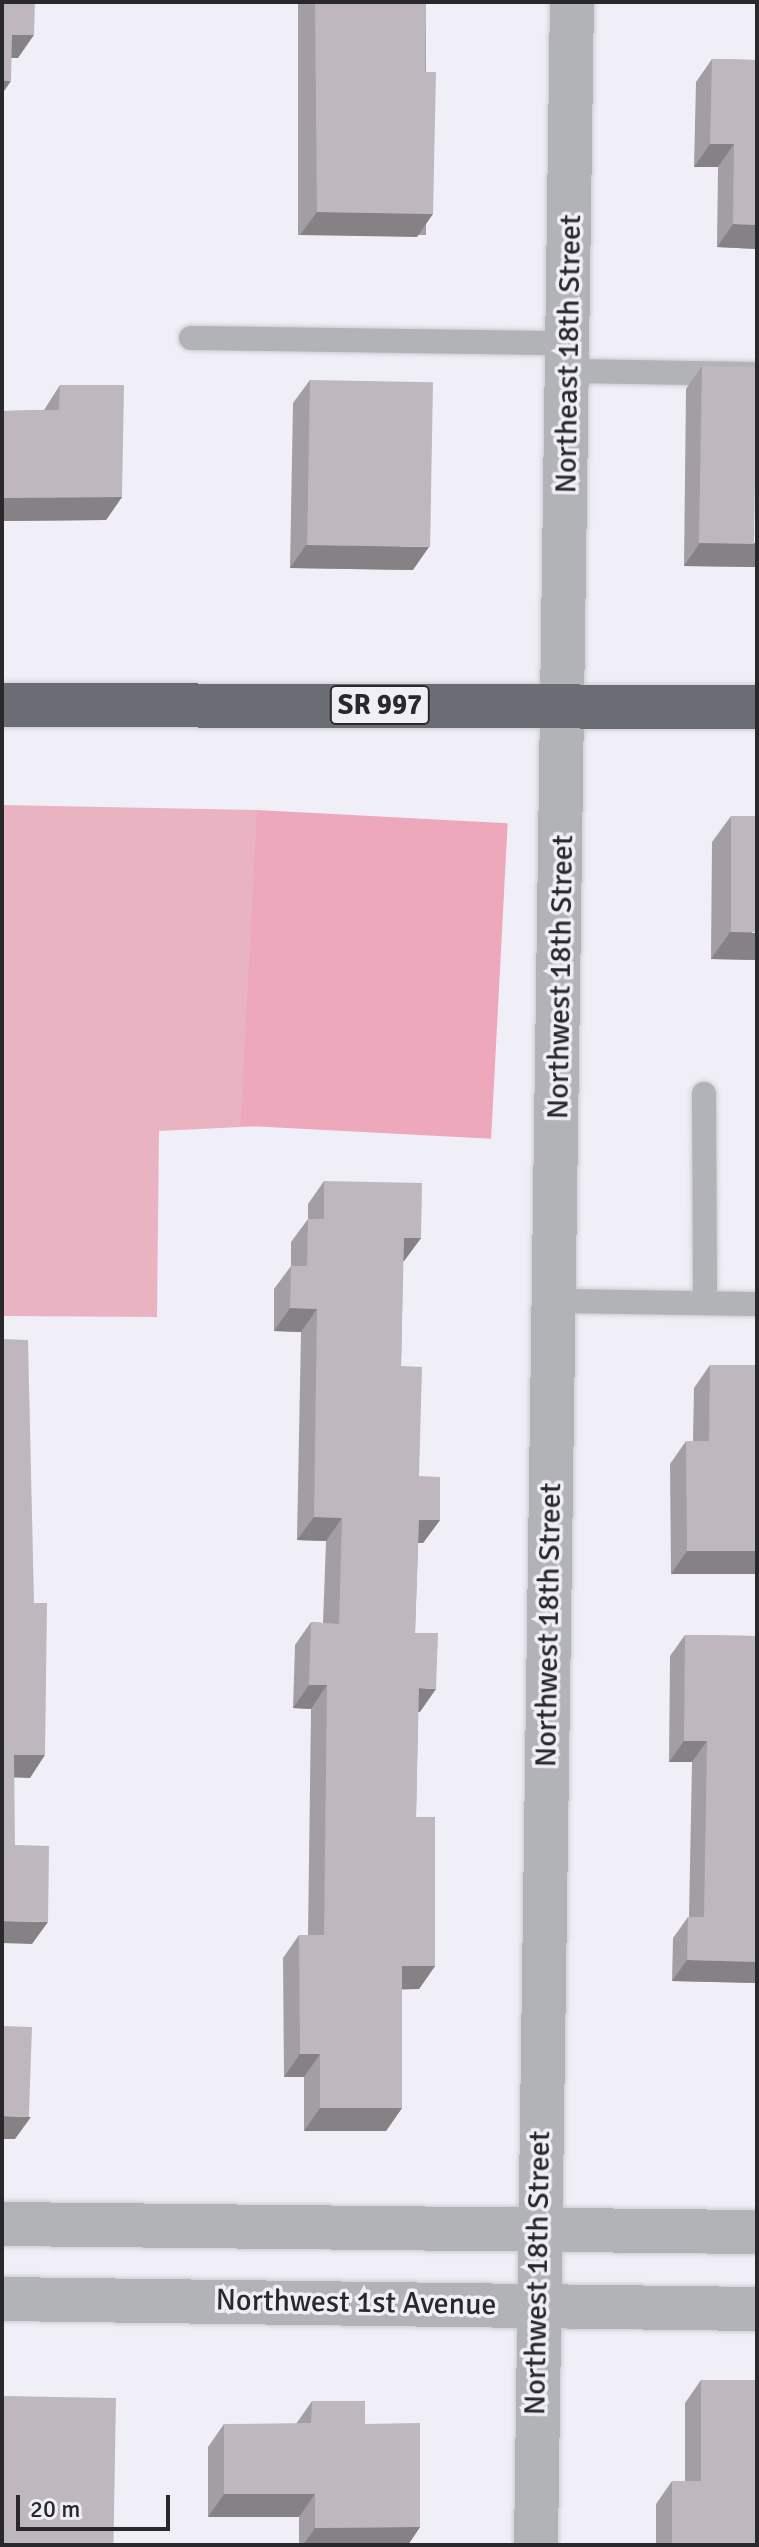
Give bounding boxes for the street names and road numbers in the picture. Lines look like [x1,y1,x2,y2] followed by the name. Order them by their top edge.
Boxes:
[549,214,589,494] street label: Northeast 18th Street
[328,681,432,729] road number: SR 997
[541,834,581,1120] street label: Northwest 18th Street
[529,1482,569,1768] street label: Northwest 18th Street
[518,2130,558,2416] street label: Northwest 18th Street
[215,2283,497,2323] street label: Northwest 1st Avenue

